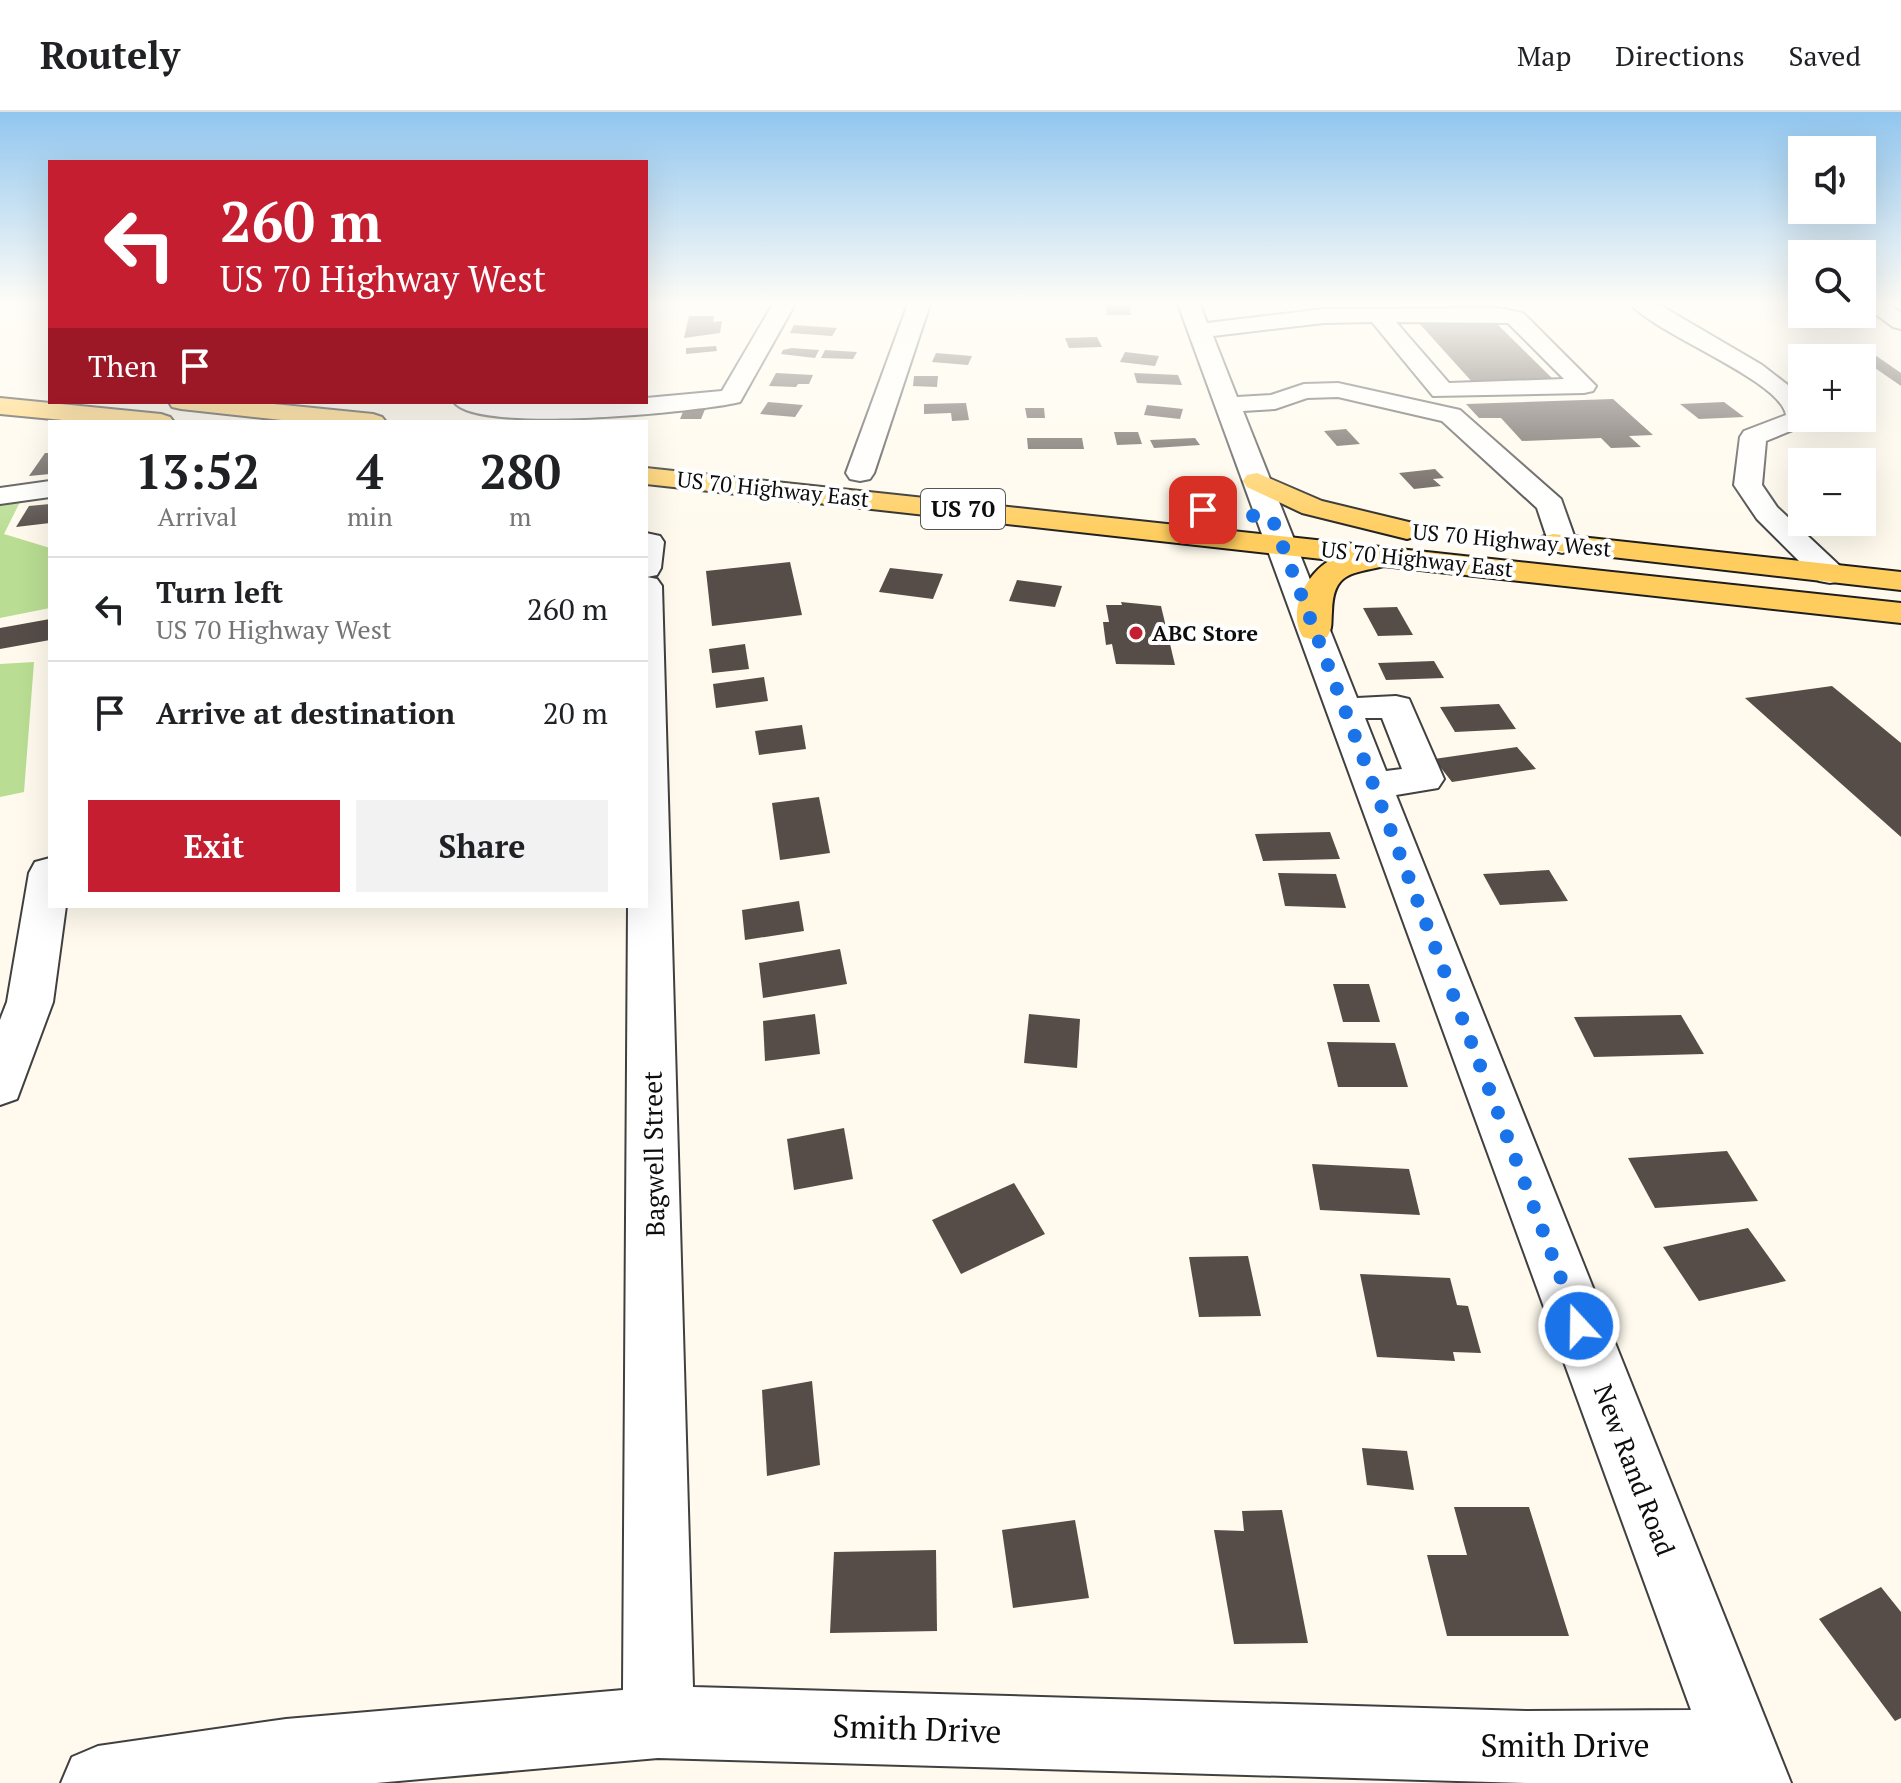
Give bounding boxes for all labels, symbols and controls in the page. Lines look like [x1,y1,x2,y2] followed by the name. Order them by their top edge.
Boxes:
[40,30,180,80] text: Routely
[1517,37,1571,74] text: Map
[1615,37,1745,74] text: Directions
[1789,37,1861,74] text: Saved
[1788,136,1876,536] map controls
[1788,136,1876,224] button: sound
[220,184,382,258] text: 260 m
[88,192,192,296] icon: left
[1788,240,1876,328] button: search
[220,255,546,302] text: US 70 Highway West
[173,344,217,388] icon: arrive
[1788,344,1876,432] button: +
[88,346,157,386] text: Then
[135,439,260,503] text: 13:52
[356,439,383,503] text: 4
[480,439,561,503] text: 280
[1788,448,1876,536] button: −
[676,464,871,513] street label: US 70 Highway East
[1169,476,1237,544] pin
[1181,488,1225,532] icon: arrive
[921,489,1005,529] road number: US 70
[158,499,237,533] text: Arrival
[347,499,393,533] text: min
[509,499,532,533] text: m
[1412,516,1613,563] street label: US 70 Highway West
[1320,534,1515,583] street label: US 70 Highway East
[156,572,283,612] text: Turn left
[88,587,132,631] icon: left
[527,589,608,629] text: 260 m
[156,612,392,646] text: US 70 Highway West
[1152,618,1258,647] place label: ABC Store
[1127,624,1145,642] marker: ABC Store
[88,691,132,735] icon: arrive
[156,693,455,733] text: Arrive at destination
[543,693,608,733] text: 20 m
[88,800,340,892] button: Exit
[356,800,608,892] button: Share
[635,1070,671,1237] street label: Bagwell Street
[1537,1284,1621,1368] position arrow
[1587,1379,1683,1560] street label: New Rand Road
[832,1704,1002,1752] street label: Smith Drive
[1480,1724,1650,1766] street label: Smith Drive

